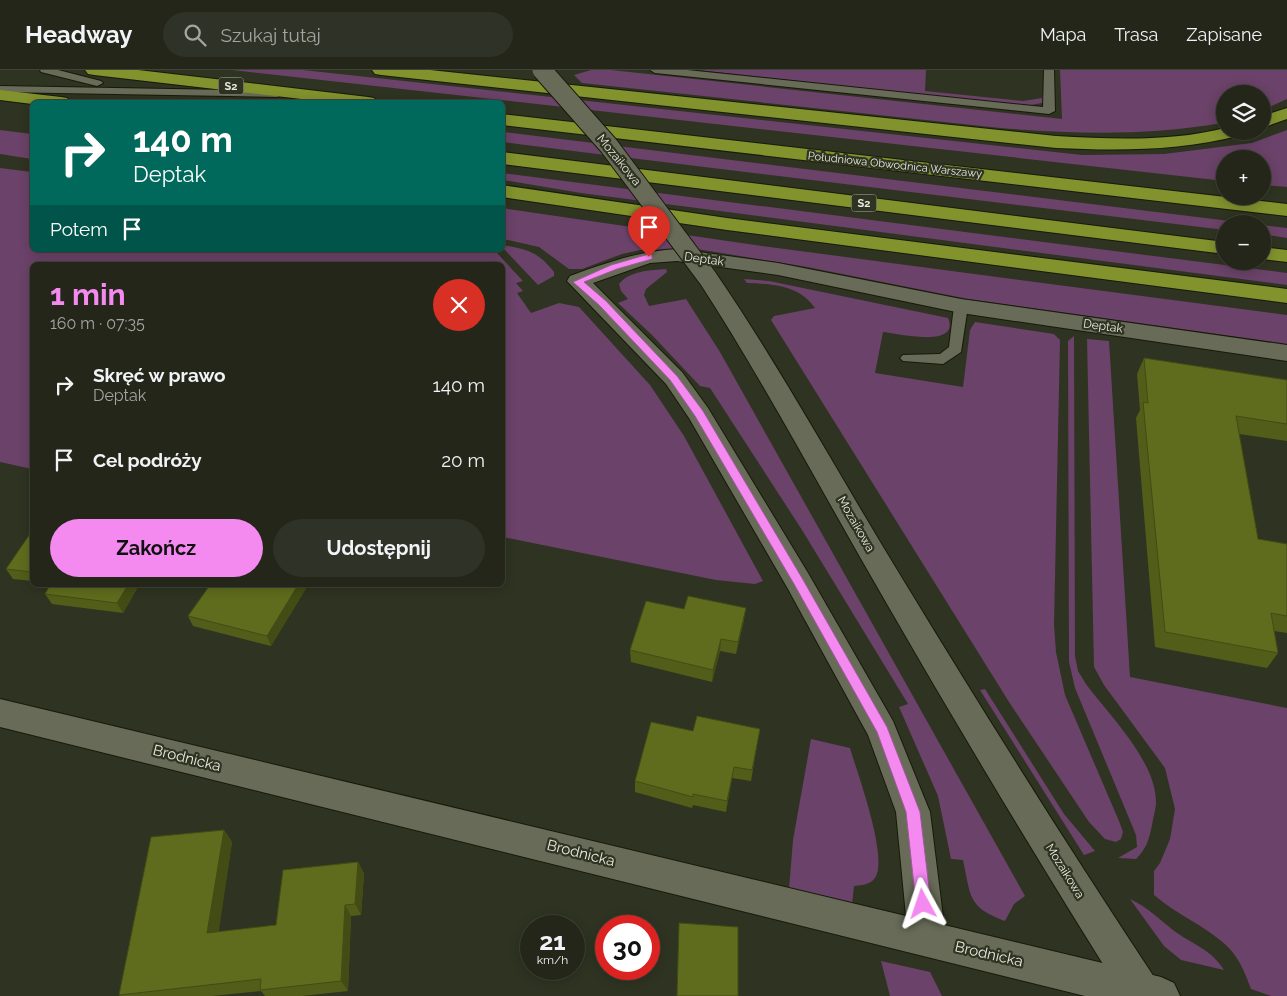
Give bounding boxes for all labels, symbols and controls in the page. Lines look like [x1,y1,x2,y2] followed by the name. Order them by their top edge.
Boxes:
[163,12,513,57] search box
[25,20,133,49] text: Headway
[181,21,209,49] icon: search
[221,24,321,46] text: Szukaj tutaj
[1040,24,1086,45] text: Mapa
[1114,24,1158,45] text: Trasa
[1186,24,1262,45] text: Zapisane
[218,78,244,94] road number: S2
[1216,85,1271,270] map controls
[1216,85,1271,140] button: layers
[133,119,233,160] text: 140 m
[50,120,115,185] icon: right
[594,132,644,188] street label: Mozaikowa
[807,149,983,181] street label: Południowa Obwodnica Warszawy
[1216,150,1271,205] button: +
[133,161,206,187] text: Deptak
[852,195,876,212] road number: S2
[628,206,670,257] pin
[635,213,663,241] icon: arrive
[118,215,146,243] icon: arrive
[1216,215,1271,270] button: −
[50,218,108,240] text: Potem
[683,249,725,269] street label: Deptak
[50,277,126,312] text: 1 min
[433,279,485,331] button: close
[50,314,145,333] text: 160 m · 07:35
[1082,316,1124,336] street label: Deptak
[93,364,226,386] text: Skręć w prawo
[50,371,78,399] icon: right
[433,374,485,396] text: 140 m
[93,386,146,405] text: Deptak
[50,446,78,474] icon: arrive
[93,449,202,471] text: Cel podróży
[441,449,485,471] text: 20 m
[835,494,877,554] street label: Mozaikowa
[50,519,263,577] button: Zakończ
[273,519,485,577] button: Udostępnij
[151,741,223,775] street label: Brodnicka
[545,836,617,870] street label: Brodnicka
[1043,841,1087,901] street label: Mozaikowa
[896,877,948,929] position arrow
[595,915,660,980] speed limit sign: 30
[539,926,566,956] text: 21
[953,937,1025,971] street label: Brodnicka
[537,953,568,967] text: km/h

